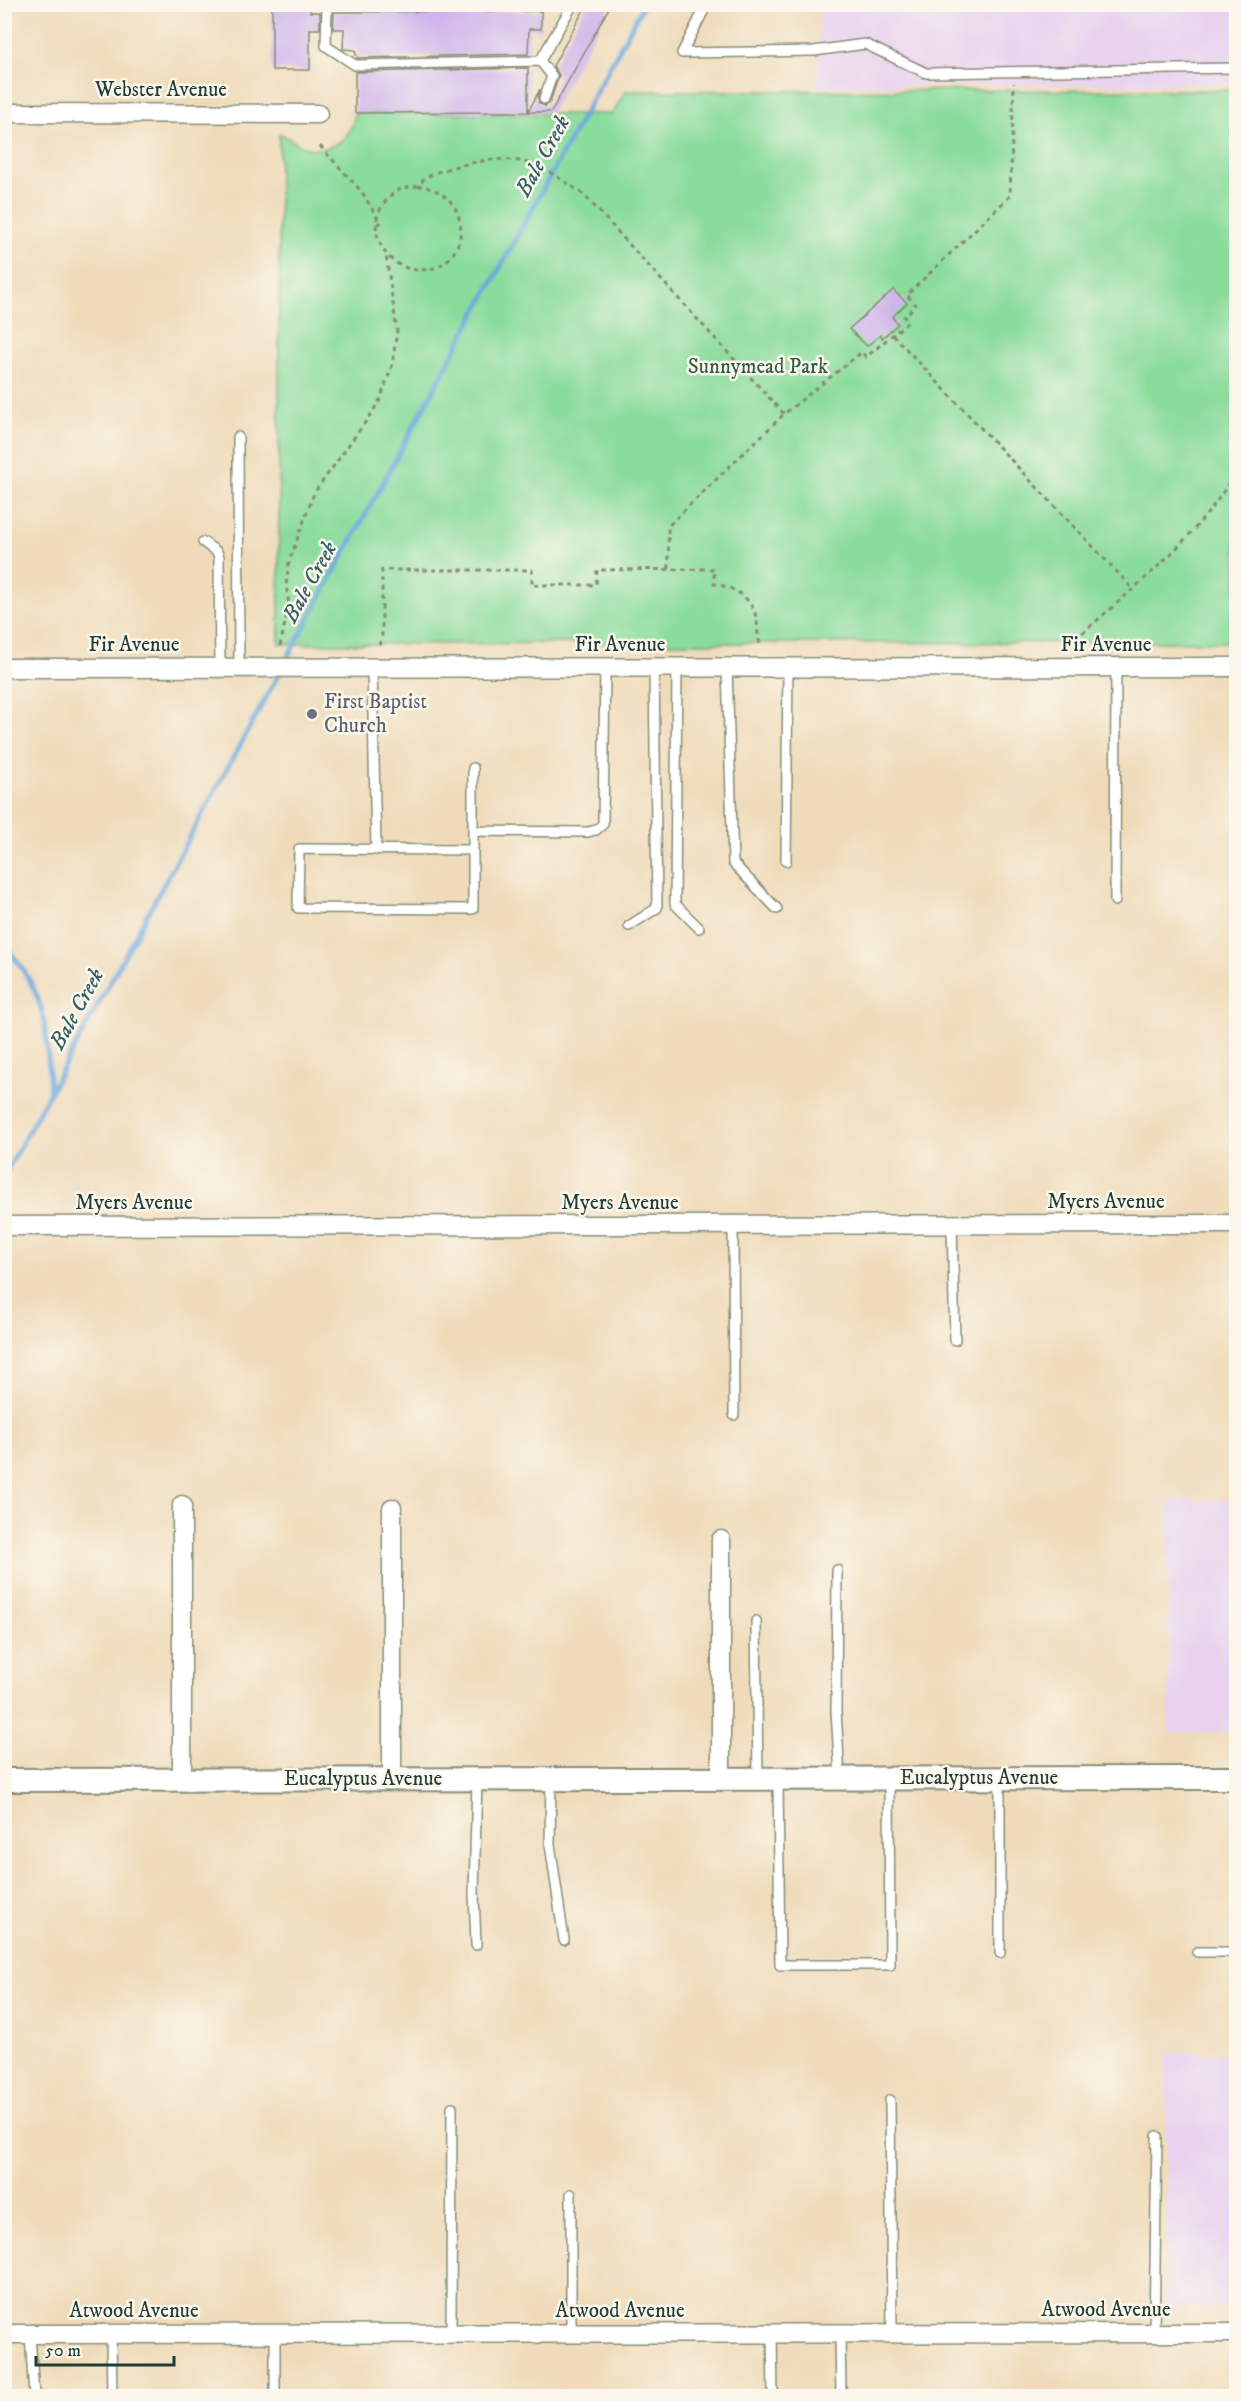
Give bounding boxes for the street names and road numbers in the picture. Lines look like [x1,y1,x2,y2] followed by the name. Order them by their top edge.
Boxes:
[94,77,227,103] street label: Webster Avenue
[88,632,180,658] street label: Fir Avenue
[574,632,666,658] street label: Fir Avenue
[1060,632,1152,658] street label: Fir Avenue
[1047,1189,1165,1215] street label: Myers Avenue
[75,1190,193,1216] street label: Myers Avenue
[561,1190,679,1216] street label: Myers Avenue
[900,1765,1059,1791] street label: Eucalyptus Avenue
[284,1766,443,1792] street label: Eucalyptus Avenue
[1041,2297,1171,2323] street label: Atwood Avenue
[69,2298,199,2324] street label: Atwood Avenue
[555,2298,685,2324] street label: Atwood Avenue

